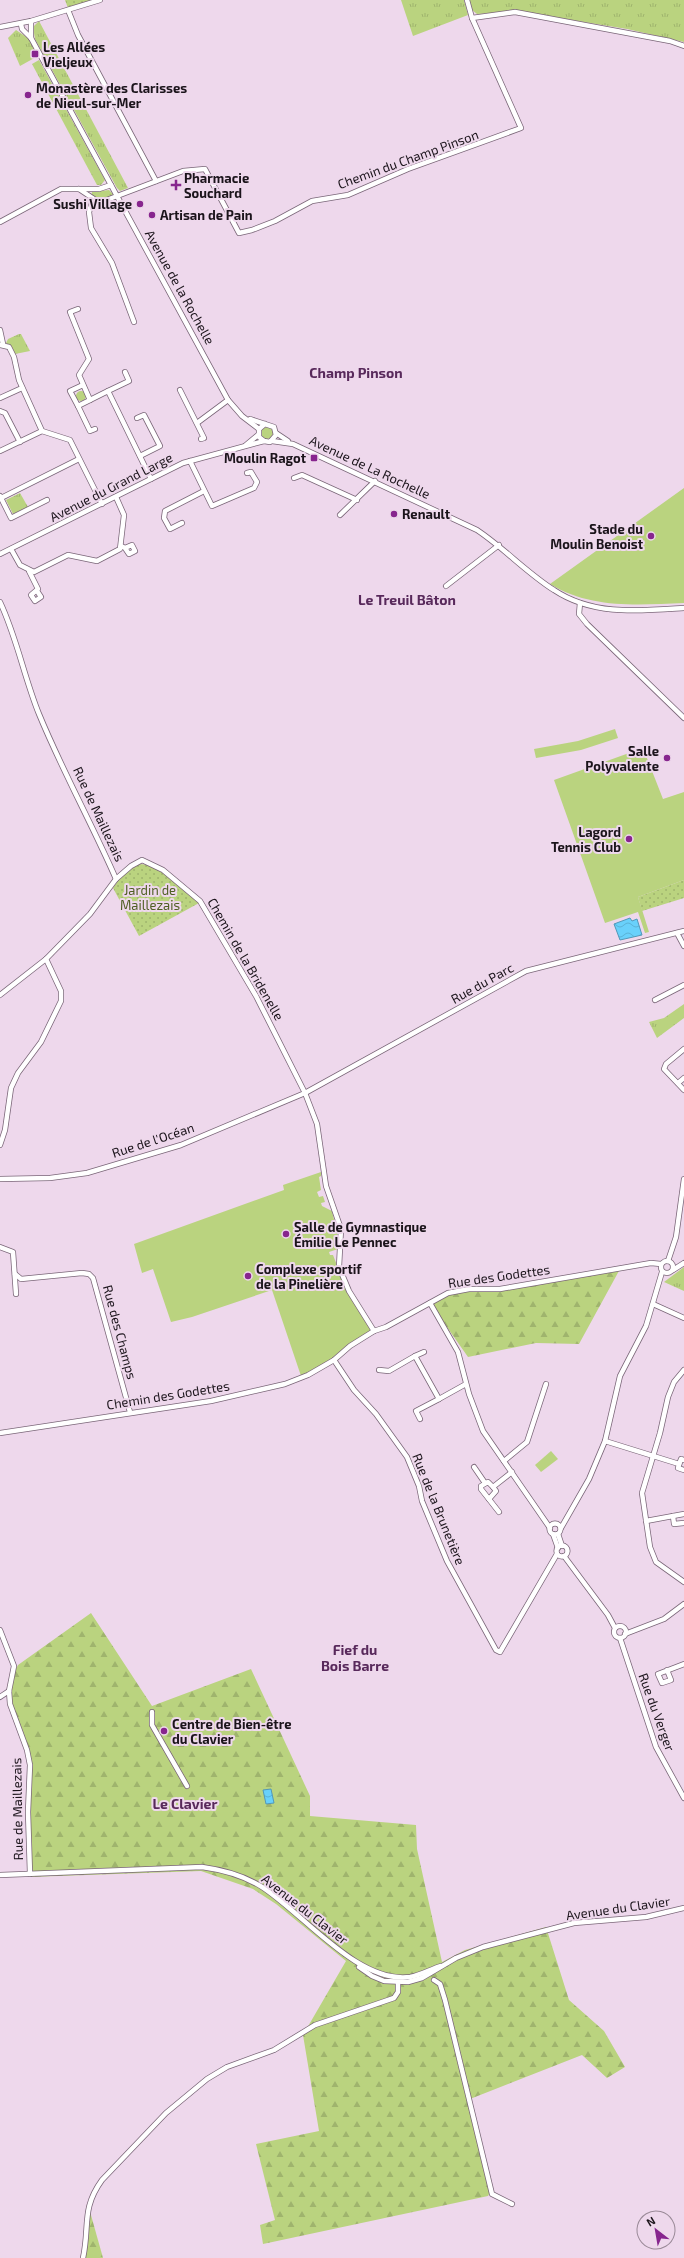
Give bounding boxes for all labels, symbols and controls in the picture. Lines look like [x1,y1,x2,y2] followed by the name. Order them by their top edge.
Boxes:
[43,39,105,70] place label: Les Allées Vieljeux
[30,49,40,59] marker: Les Allées Vieljeux
[36,80,187,111] place label: Monastère des Clarisses de Nieul-sur-Mer
[23,90,33,100] marker: Monastère des Clarisses de Nieul-sur-Mer
[335,126,481,192] street label: Chemin du Champ Pinson
[184,170,249,201] place label: Pharmacie Souchard
[171,180,181,190] marker: Pharmacie Souchard
[53,196,132,212] place label: Sushi Village
[135,199,145,209] marker: Sushi Village
[160,207,253,223] place label: Artisan de Pain
[147,210,157,220] marker: Artisan de Pain
[142,227,218,347] street label: Avenue de la Rochelle
[309,364,403,381] district label: Champ Pinson
[307,432,433,502] street label: Avenue de La Rochelle
[47,449,175,525] street label: Avenue du Grand Large
[224,450,307,466] place label: Moulin Ragot
[309,453,319,463] marker: Moulin Ragot
[402,506,451,522] place label: Renault
[389,509,399,519] marker: Renault
[550,521,644,552] place label: Stade du Moulin Benoist
[646,531,656,541] marker: Stade du Moulin Benoist
[358,591,456,608] district label: Le Treuil Bâton
[585,743,659,774] place label: Salle Polyvalente
[662,753,672,763] marker: Salle Polyvalente
[70,764,128,864] street label: Rue de Maillezais
[551,824,621,855] place label: Lagord Tennis Club
[624,834,634,844] marker: Lagord Tennis Club
[120,882,180,913] park label: Jardin de Maillezais
[204,895,288,1023] street label: Chemin de la Bridenelle
[448,959,516,1007] street label: Rue du Parc
[110,1119,196,1161] street label: Rue de l'Océan
[294,1219,427,1250] place label: Salle de Gymnastique Émilie Le Pennec
[281,1229,291,1239] marker: Salle de Gymnastique Émilie Le Pennec
[256,1261,362,1292] place label: Complexe sportif de la Pinelière
[447,1261,551,1291] street label: Rue des Godettes
[243,1271,253,1281] marker: Complexe sportif de la Pinelière
[100,1283,140,1381] street label: Rue des Champs
[105,1377,231,1413] street label: Chemin des Godettes
[409,1451,469,1567] street label: Rue de la Brunetière
[321,1641,389,1674] district label: Fief du Bois Barre
[636,1671,678,1753] street label: Rue du Verger
[172,1716,291,1747] place label: Centre de Bien-être du Clavier
[159,1726,169,1736] marker: Centre de Bien-être du Clavier
[8,1758,26,1860] street label: Rue de Maillezais
[153,1795,217,1812] district label: Le Clavier
[259,1870,351,1948] street label: Avenue du Clavier
[565,1893,671,1923] street label: Avenue du Clavier
[636,2210,676,2250] north arrow
[644,2213,657,2229] text: N

